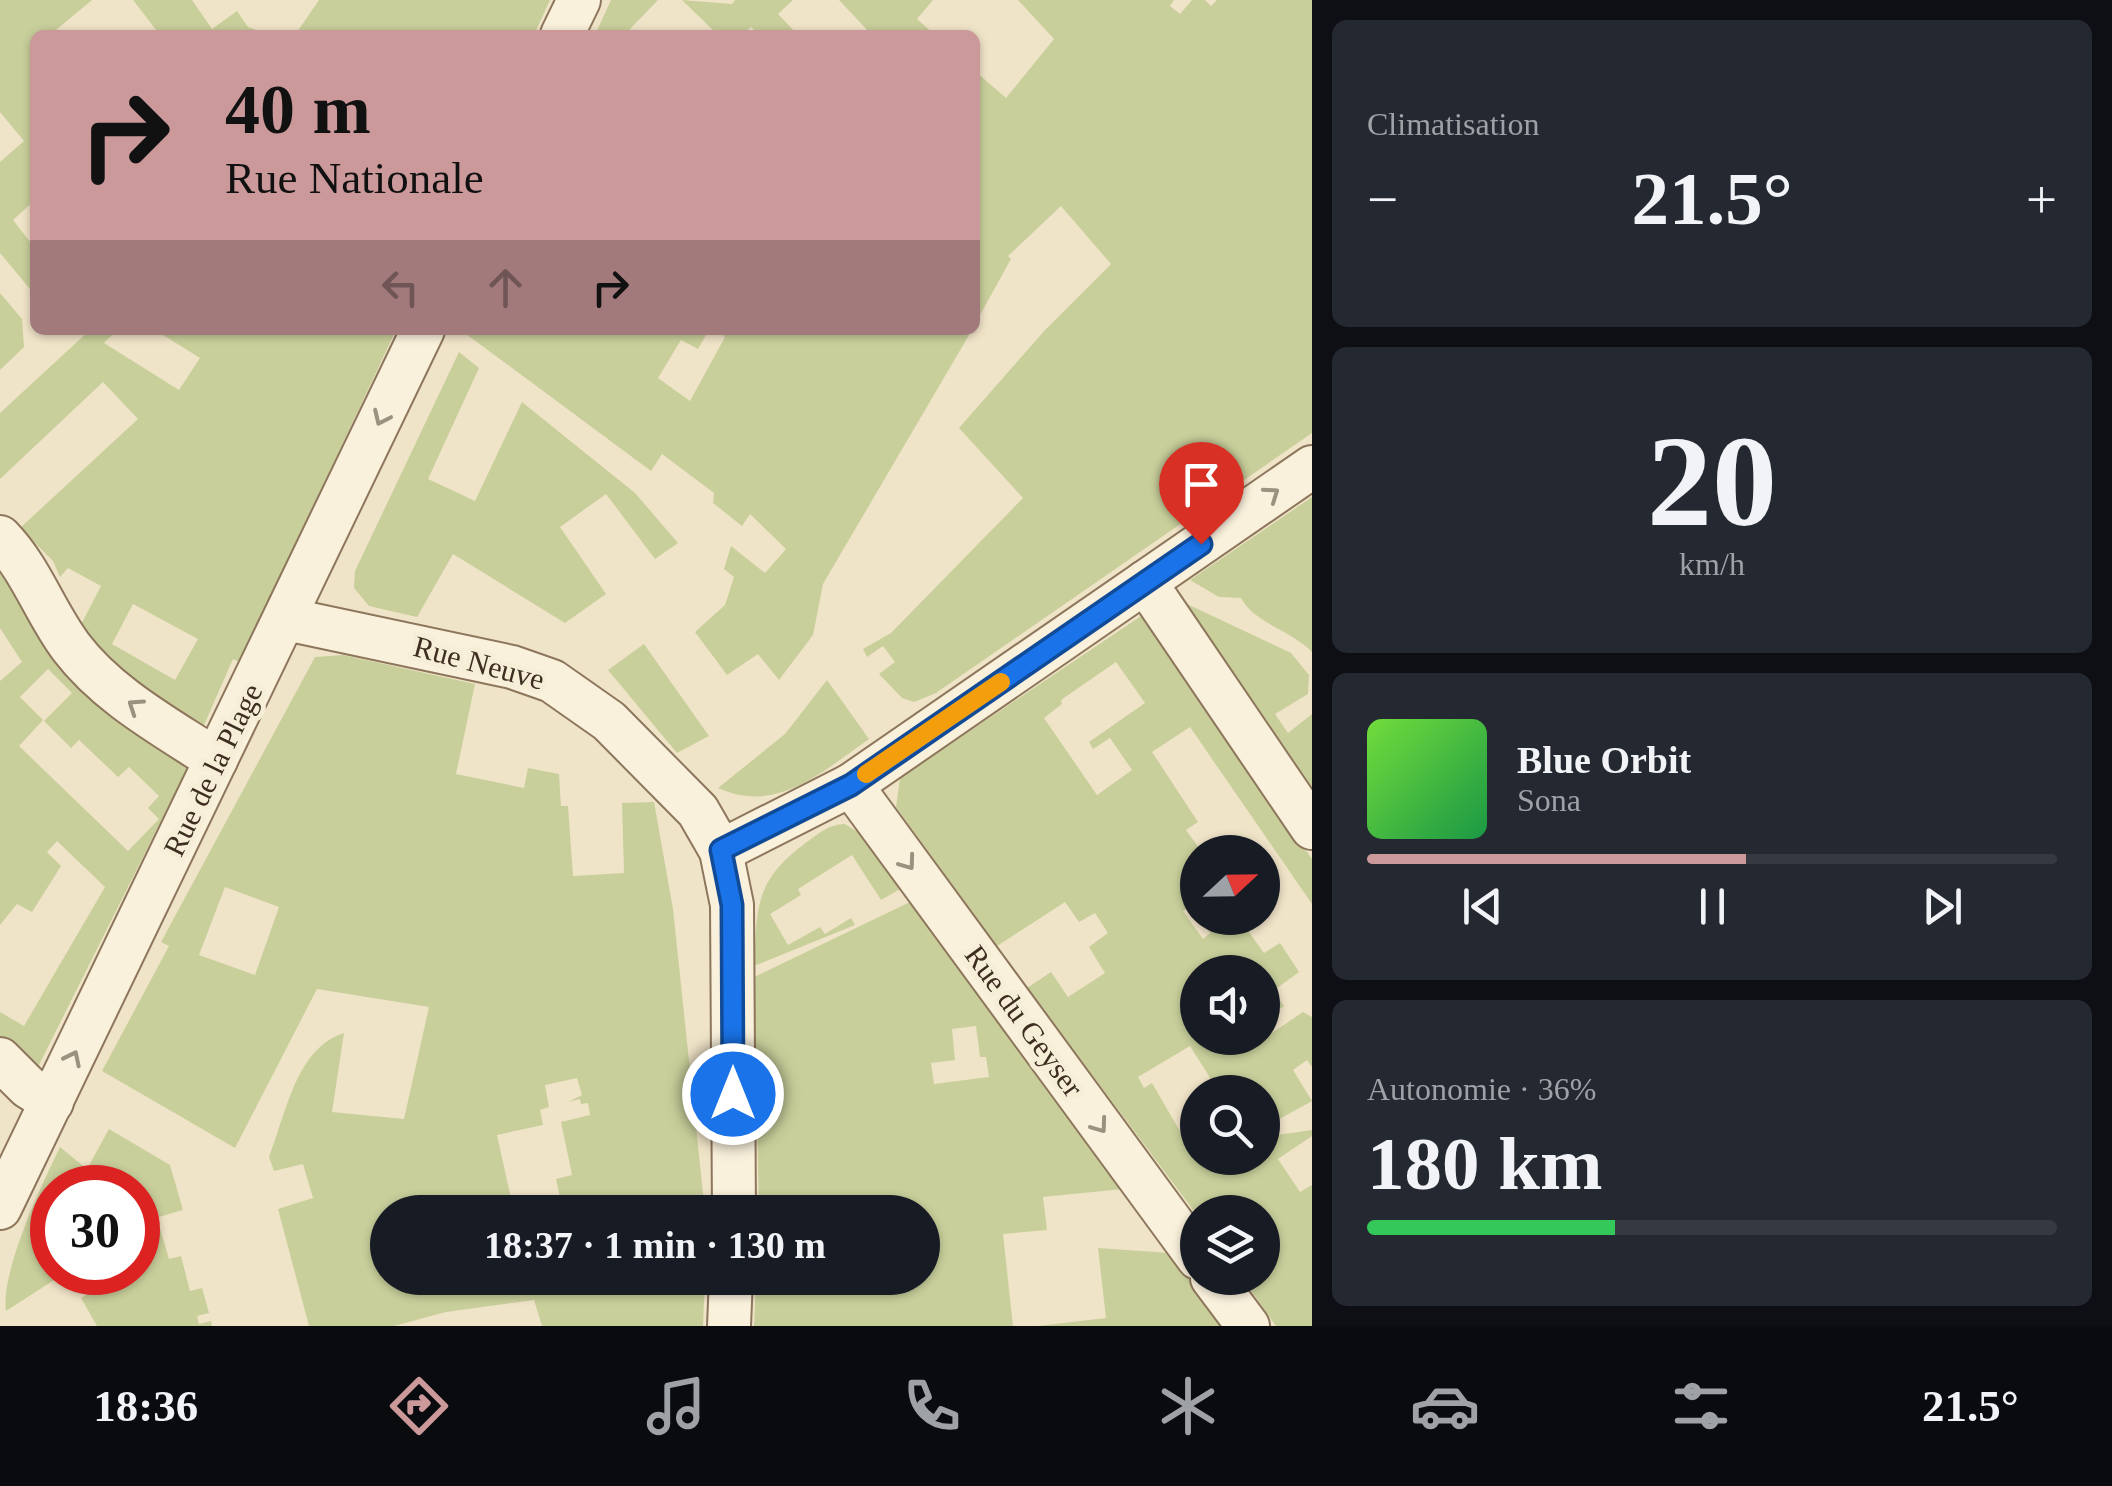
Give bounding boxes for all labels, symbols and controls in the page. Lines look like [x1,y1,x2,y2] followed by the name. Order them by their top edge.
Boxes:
[60,70,190,200] icon: right
[225,71,371,148] text: 40 m
[1367,106,1539,142] text: Climatisation
[225,153,484,203] text: Rue Nationale
[1631,157,1793,240] text: 21.5°
[1367,169,1398,230] text: −
[2026,169,2057,230] text: +
[373,260,428,315] icon: left
[478,260,533,315] icon: ahead
[583,260,638,315] icon: right
[373,408,393,426] one-way arrow
[1647,409,1777,553] text: 20
[1159,442,1244,545] pin
[1174,457,1229,512] icon: arrive
[1262,488,1280,507] one-way arrow
[1679,546,1745,582] text: km/h
[410,629,548,696] street label: Rue Neuve
[157,678,268,861] street label: Rue de la Plage
[128,700,146,719] one-way arrow
[1517,739,1691,781] text: Blue Orbit
[1517,782,1581,818] text: Sona
[1180,835,1280,935] north arrow
[1180,835,1280,1295] map controls
[896,852,915,871] one-way arrow
[1455,879,1510,934] icon: previous
[1685,879,1740,934] icon: pause
[1915,879,1970,934] icon: next
[959,939,1090,1103] street label: Rue du Geyser
[1180,955,1280,1055] button: sound
[681,1042,785,1146] position arrow
[61,1050,80,1068] one-way arrow
[1367,1071,1596,1107] text: Autonomie · 36%
[1180,1075,1280,1175] button: search
[1088,1114,1107,1133] one-way arrow
[1367,1122,1602,1205] text: 180 km
[30,1165,160,1295] speed limit sign: 30
[1180,1195,1280,1295] button: layers
[484,1224,826,1266] text: 18:37 · 1 min · 130 m
[384,1371,454,1441] icon: directions
[641,1371,711,1441] icon: music
[897,1371,967,1441] icon: phone
[1153,1371,1223,1441] icon: climate
[1410,1371,1480,1441] icon: car
[1666,1371,1736,1441] icon: filters
[93,1381,198,1431] text: 18:36
[1922,1381,2019,1431] text: 21.5°

